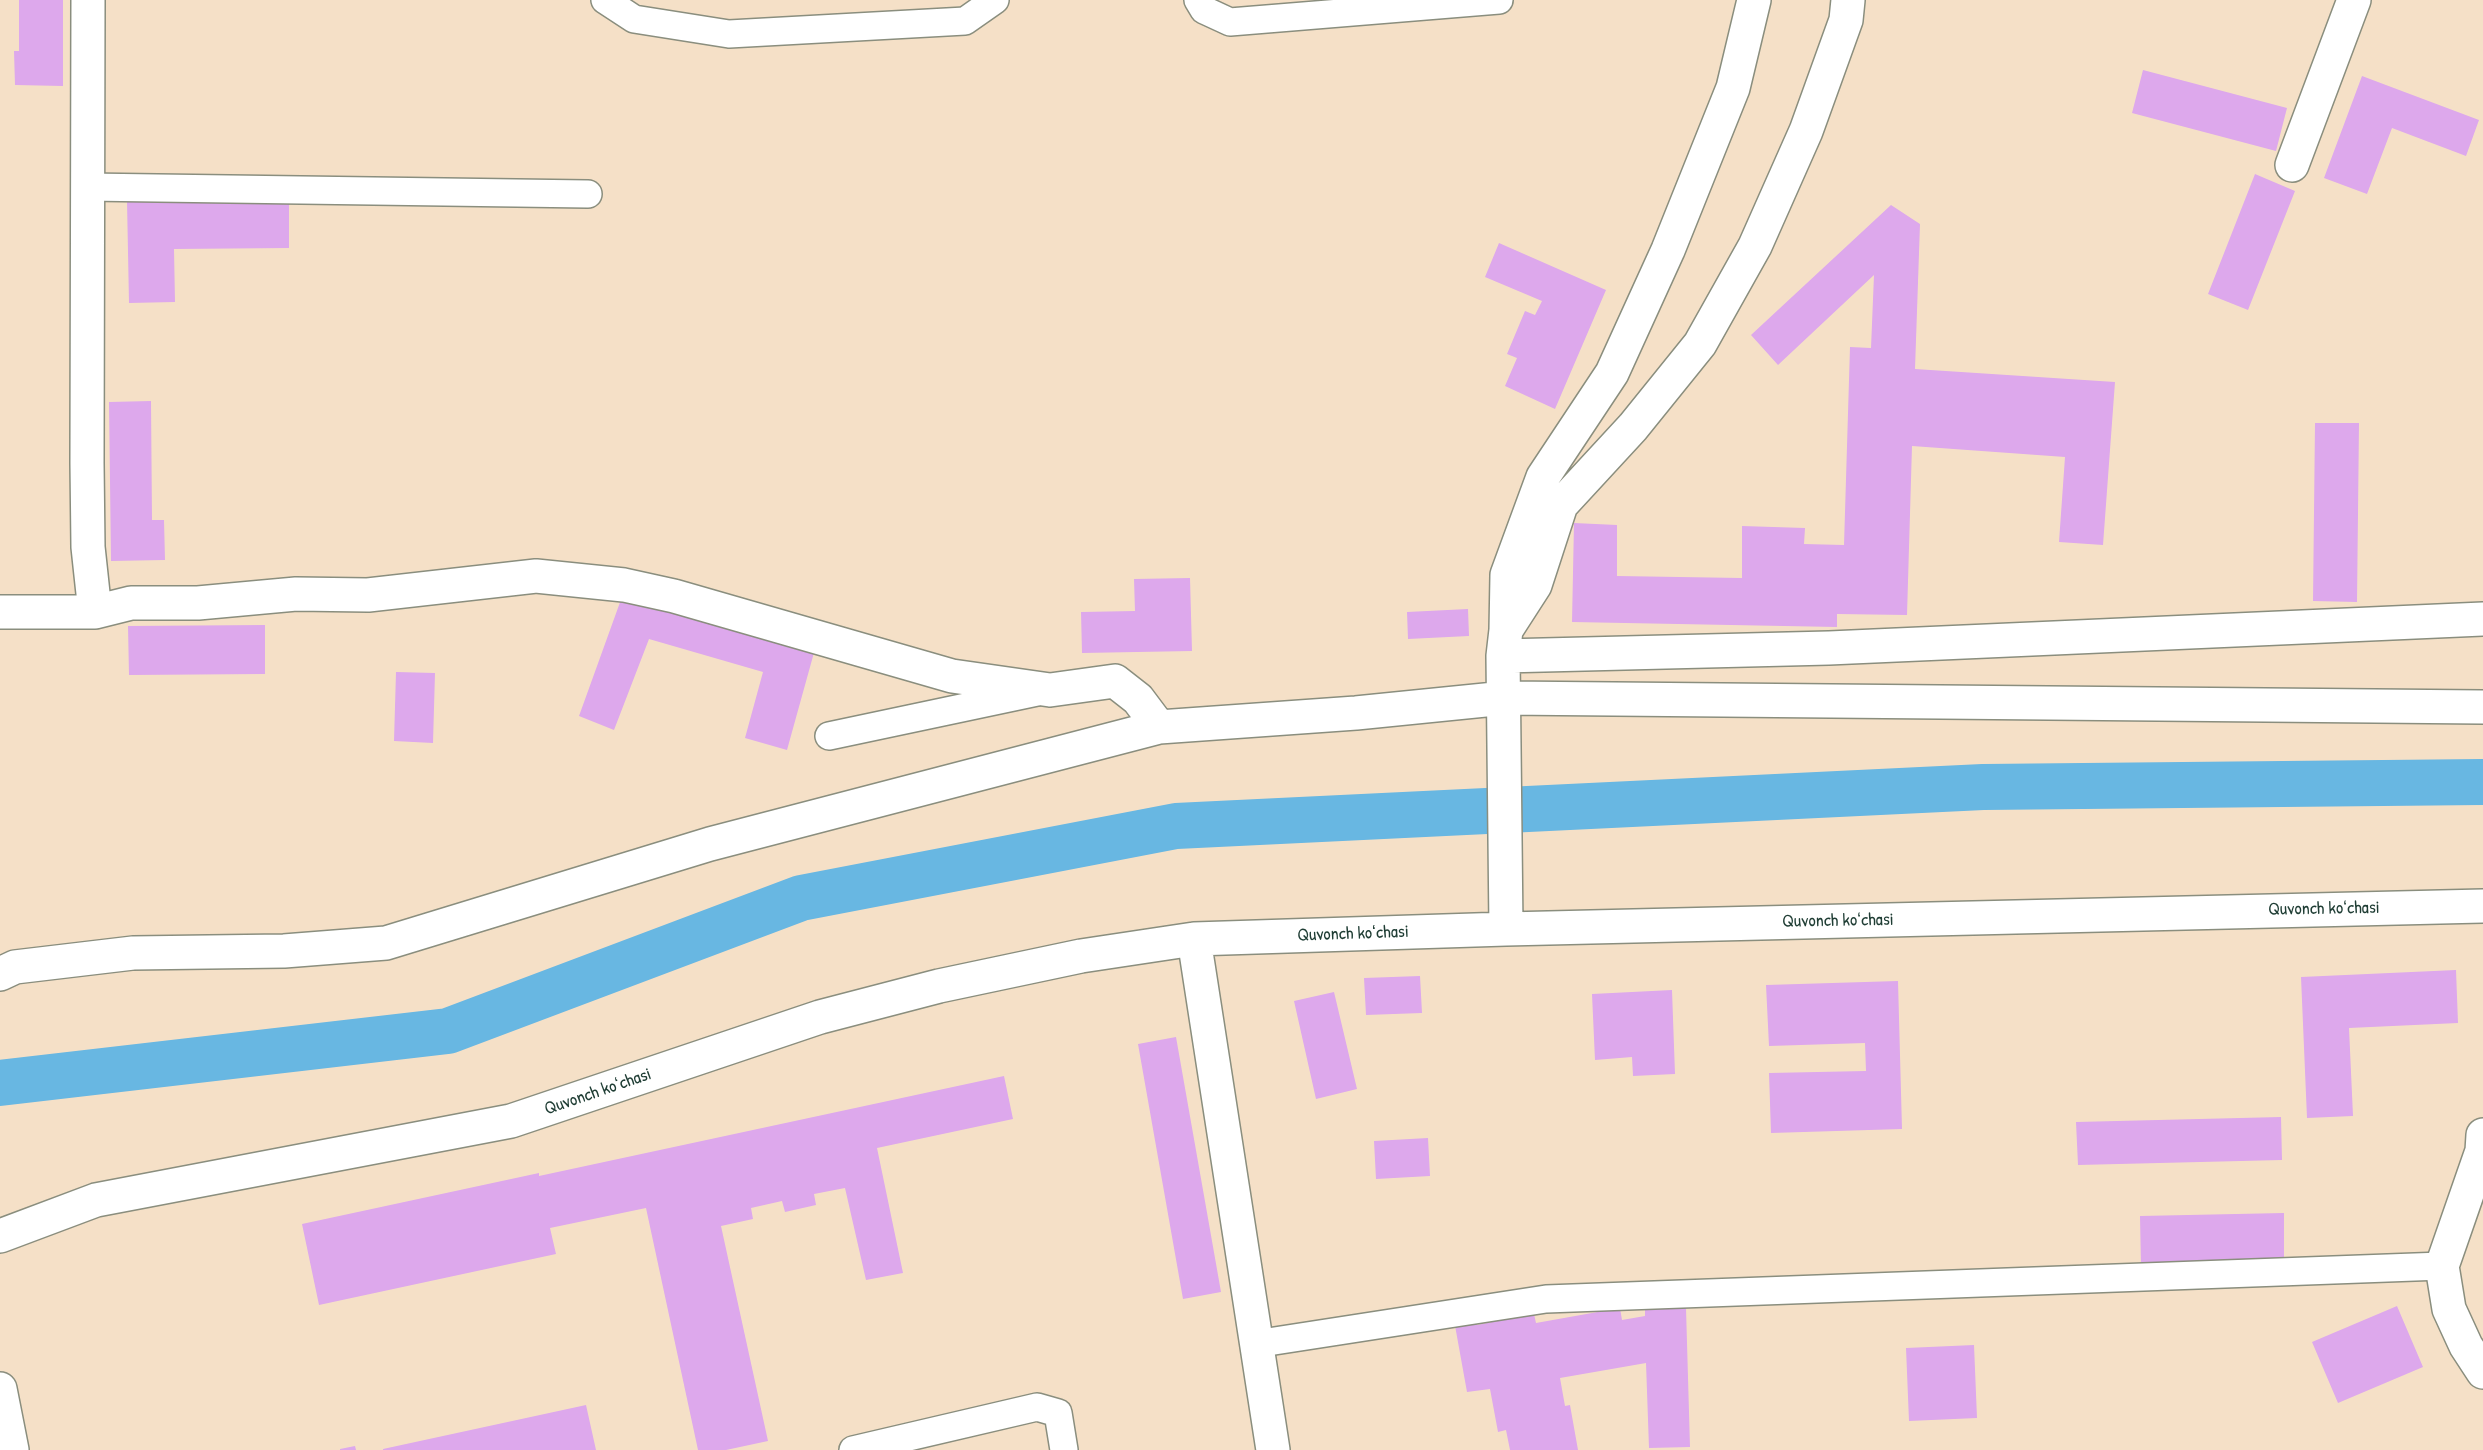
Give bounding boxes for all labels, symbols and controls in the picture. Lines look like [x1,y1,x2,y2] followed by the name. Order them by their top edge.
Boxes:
[2268,897,2380,921] street label: Quvonch koʻchasi
[1782,909,1894,933] street label: Quvonch koʻchasi
[1297,921,1409,947] street label: Quvonch koʻchasi
[542,1064,654,1120] street label: Quvonch koʻchasi

